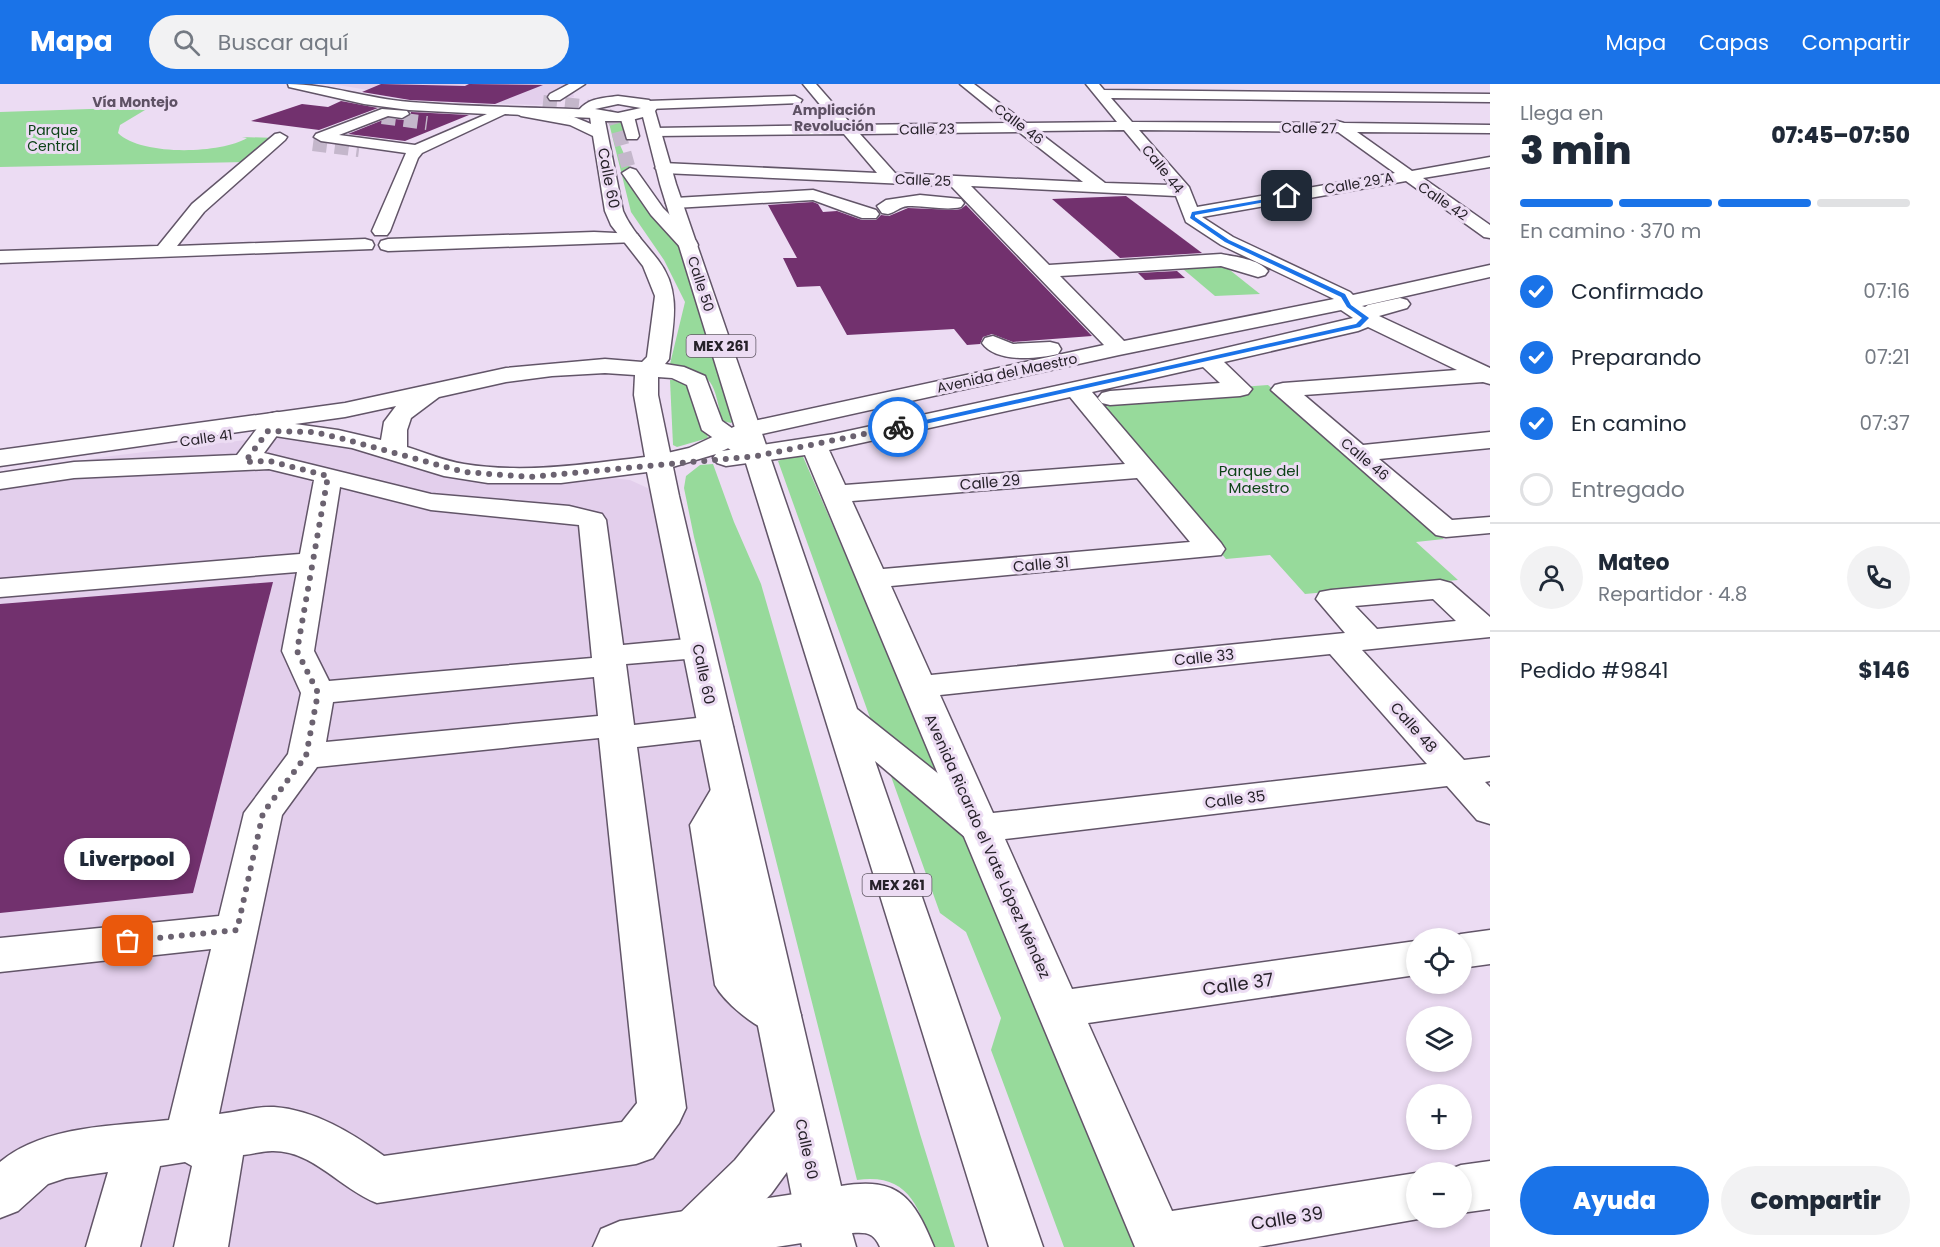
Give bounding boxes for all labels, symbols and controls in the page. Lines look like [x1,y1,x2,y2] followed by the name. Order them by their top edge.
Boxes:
[149,15,569,69] search box
[30,22,113,61] text: Mapa
[170,26,203,59] icon: search
[218,27,348,58] text: Buscar aquí
[1605,28,1666,57] text: Mapa
[1699,28,1769,57] text: Capas
[1802,28,1910,57] text: Compartir
[92,92,178,112] district label: Vía Montejo
[990,99,1048,149] street label: Calle 46
[1520,99,1604,127] text: Llega en
[792,100,876,136] district label: Ampliación Revolución
[1281,118,1337,138] street label: Calle 27
[899,119,955,139] street label: Calle 23
[27,120,79,156] park label: Parque Central
[1771,120,1910,151] text: 07:45–07:50
[1520,123,1632,178] text: 3 min
[1137,140,1189,198] street label: Calle 44
[593,146,625,210] street label: Calle 60
[1323,167,1395,199] street label: Calle 29 A
[894,169,952,191] street label: Calle 25
[1261,170,1312,221] pin
[1414,177,1472,225] street label: Calle 42
[1270,179,1303,212] icon: home
[1520,217,1701,245] text: En camino · 370 m
[683,254,719,314] street label: Calle 50
[1520,275,1553,308] icon: check
[1571,276,1704,307] text: Confirmado
[1863,277,1910,305] text: 07:16
[686,335,756,357] road number: MEX 261
[1520,341,1553,374] icon: check
[1571,342,1701,373] text: Preparando
[1864,343,1910,371] text: 07:21
[935,348,1079,398] street label: Avenida del Maestro
[868,397,928,457] courier
[1520,407,1553,440] icon: check
[1571,408,1687,439] text: En camino
[1860,409,1910,437] text: 07:37
[882,411,915,444] icon: bike
[178,424,234,452] street label: Calle 41
[1337,433,1393,485] street label: Calle 46
[1219,460,1299,498] park label: Parque del Maestro
[959,469,1021,495] street label: Calle 29
[1571,474,1685,505] text: Entregado
[1520,546,1583,609] button: person
[1847,546,1910,609] button: phone
[1598,547,1670,578] text: Mateo
[1012,551,1070,577] street label: Calle 31
[1598,580,1747,608] text: Repartidor · 4.8
[687,642,721,706] street label: Calle 60
[1173,643,1235,671] street label: Calle 33
[1520,655,1669,686] text: Pedido #9841
[1858,655,1910,686] text: $146
[1386,697,1442,757] street label: Calle 48
[920,711,1056,982] street label: Avenida Ricardo el Vate López Méndez
[1204,785,1266,813] street label: Calle 35
[65,839,191,881] callout: Liverpool
[79,845,175,873] text: Liverpool
[862,874,932,896] road number: MEX 261
[102,915,153,966] pin
[111,924,144,957] icon: bag
[1406,928,1472,1228] map controls
[1406,928,1472,994] button: locate
[1201,967,1275,1001] street label: Calle 37
[1406,1006,1472,1072] button: layers
[1406,1084,1472,1150] button: +
[790,1117,824,1181] street label: Calle 60
[1406,1162,1472,1228] button: −
[1520,1166,1709,1235] button: Ayuda
[1721,1166,1910,1235] button: Compartir
[1249,1200,1325,1236] street label: Calle 39

